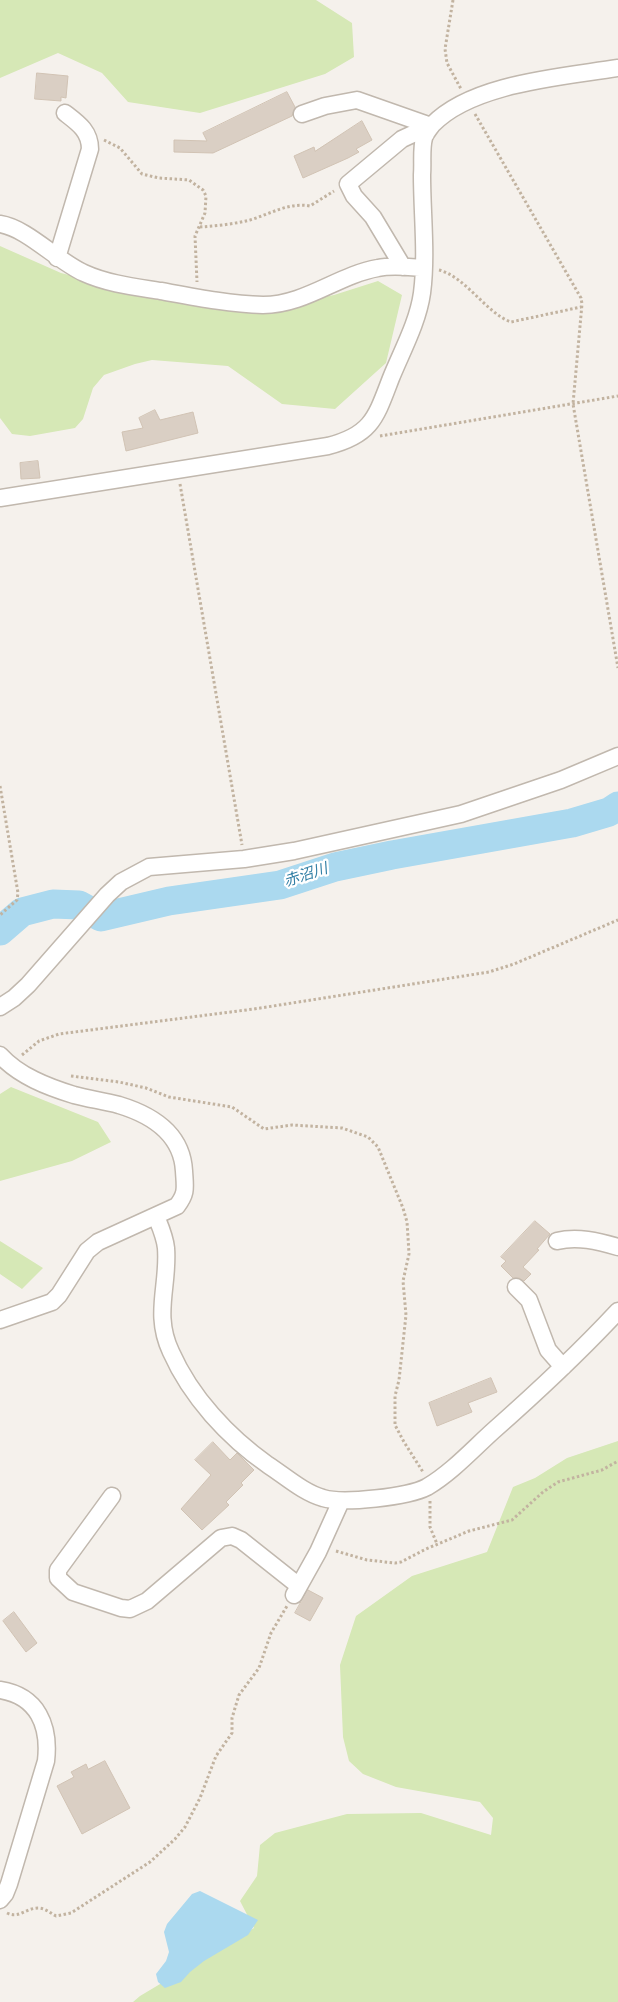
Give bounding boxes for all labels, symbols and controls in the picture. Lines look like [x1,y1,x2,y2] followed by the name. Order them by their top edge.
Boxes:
[282,860,330,892] water label: 赤沼川

